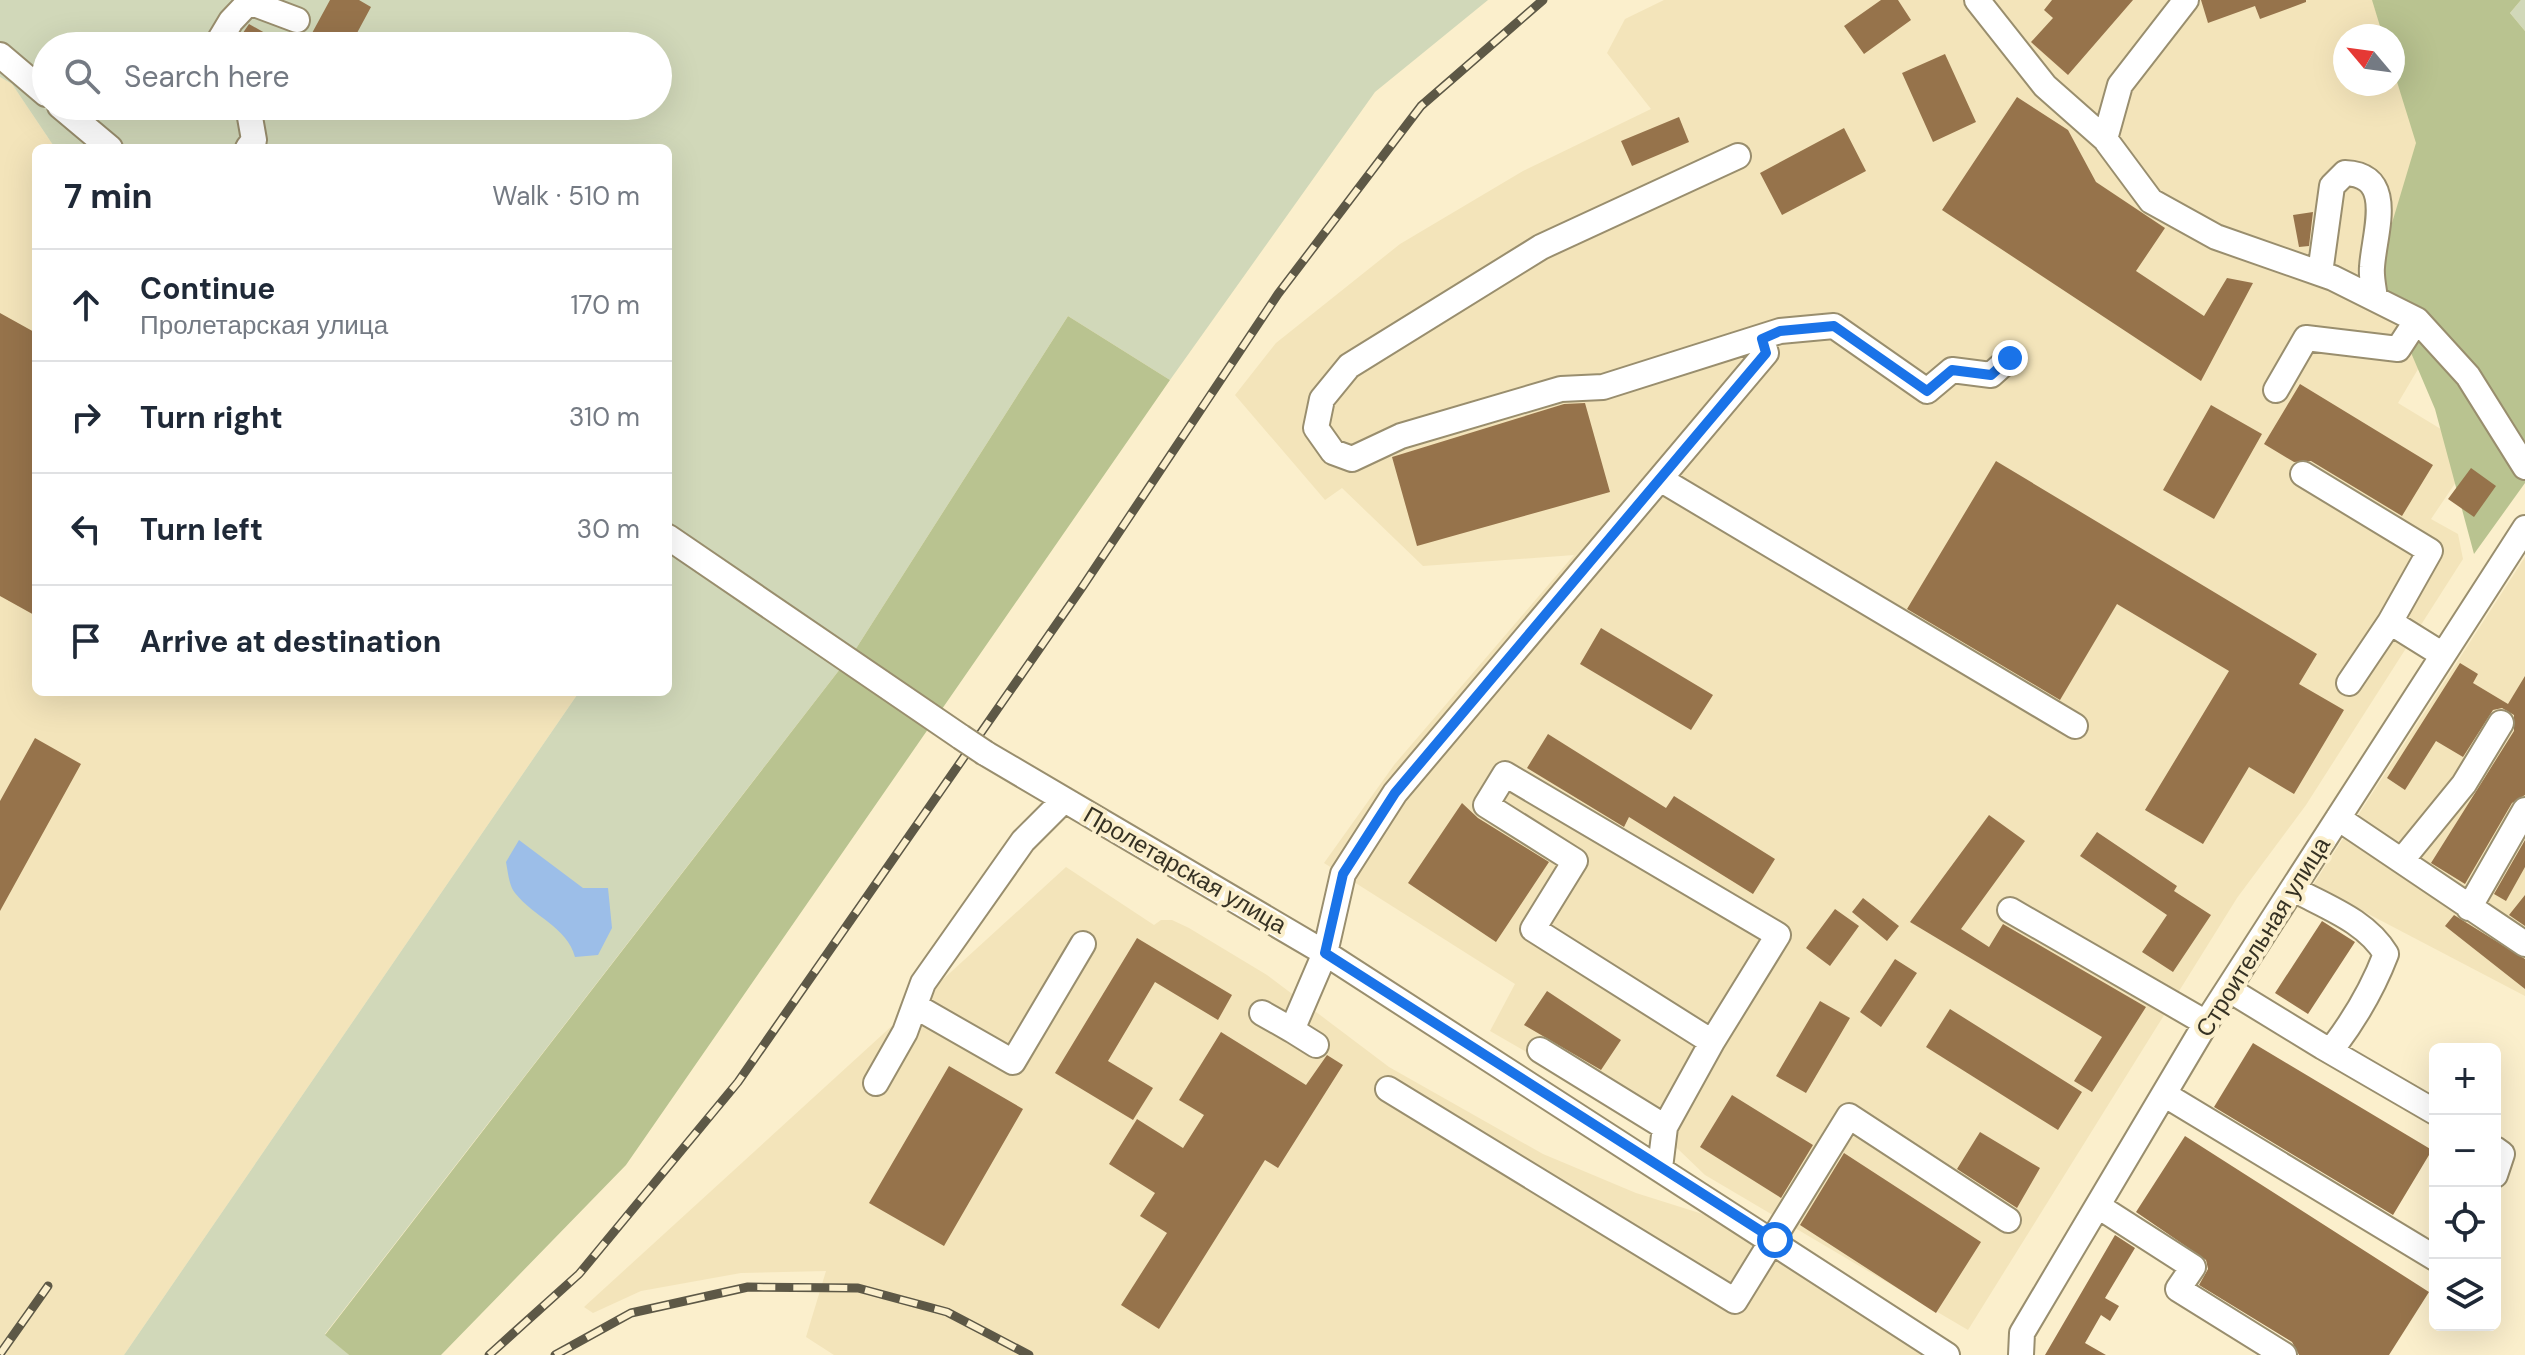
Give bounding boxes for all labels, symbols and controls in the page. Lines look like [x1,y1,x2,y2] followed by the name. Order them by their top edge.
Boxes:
[2333,24,2405,96] north arrow
[32,32,672,120] search box
[60,54,104,98] icon: search
[124,57,290,96] text: Search here
[64,174,153,219] text: 7 min
[492,179,640,213] text: Walk · 510 m
[140,269,275,308] text: Continue
[64,283,108,327] icon: ahead
[571,288,640,322] text: 170 m
[140,308,388,342] text: Пролетарская улица
[1992,340,2028,376] route end
[64,395,108,439] icon: right
[140,398,283,437] text: Turn right
[569,400,640,434] text: 310 m
[64,507,108,551] icon: left
[140,510,263,549] text: Turn left
[577,512,640,546] text: 30 m
[64,619,108,663] icon: arrive
[140,622,441,661] text: Arrive at destination
[1078,799,1293,941] street label: Пролетарская улица
[2188,830,2337,1043] street label: Строительная улица
[2429,1043,2501,1331] map controls
[2429,1043,2501,1115] button: +
[2429,1115,2501,1187] button: −
[2429,1187,2501,1259] button: locate
[1757,1222,1793,1258] route start
[2429,1259,2501,1331] button: layers

